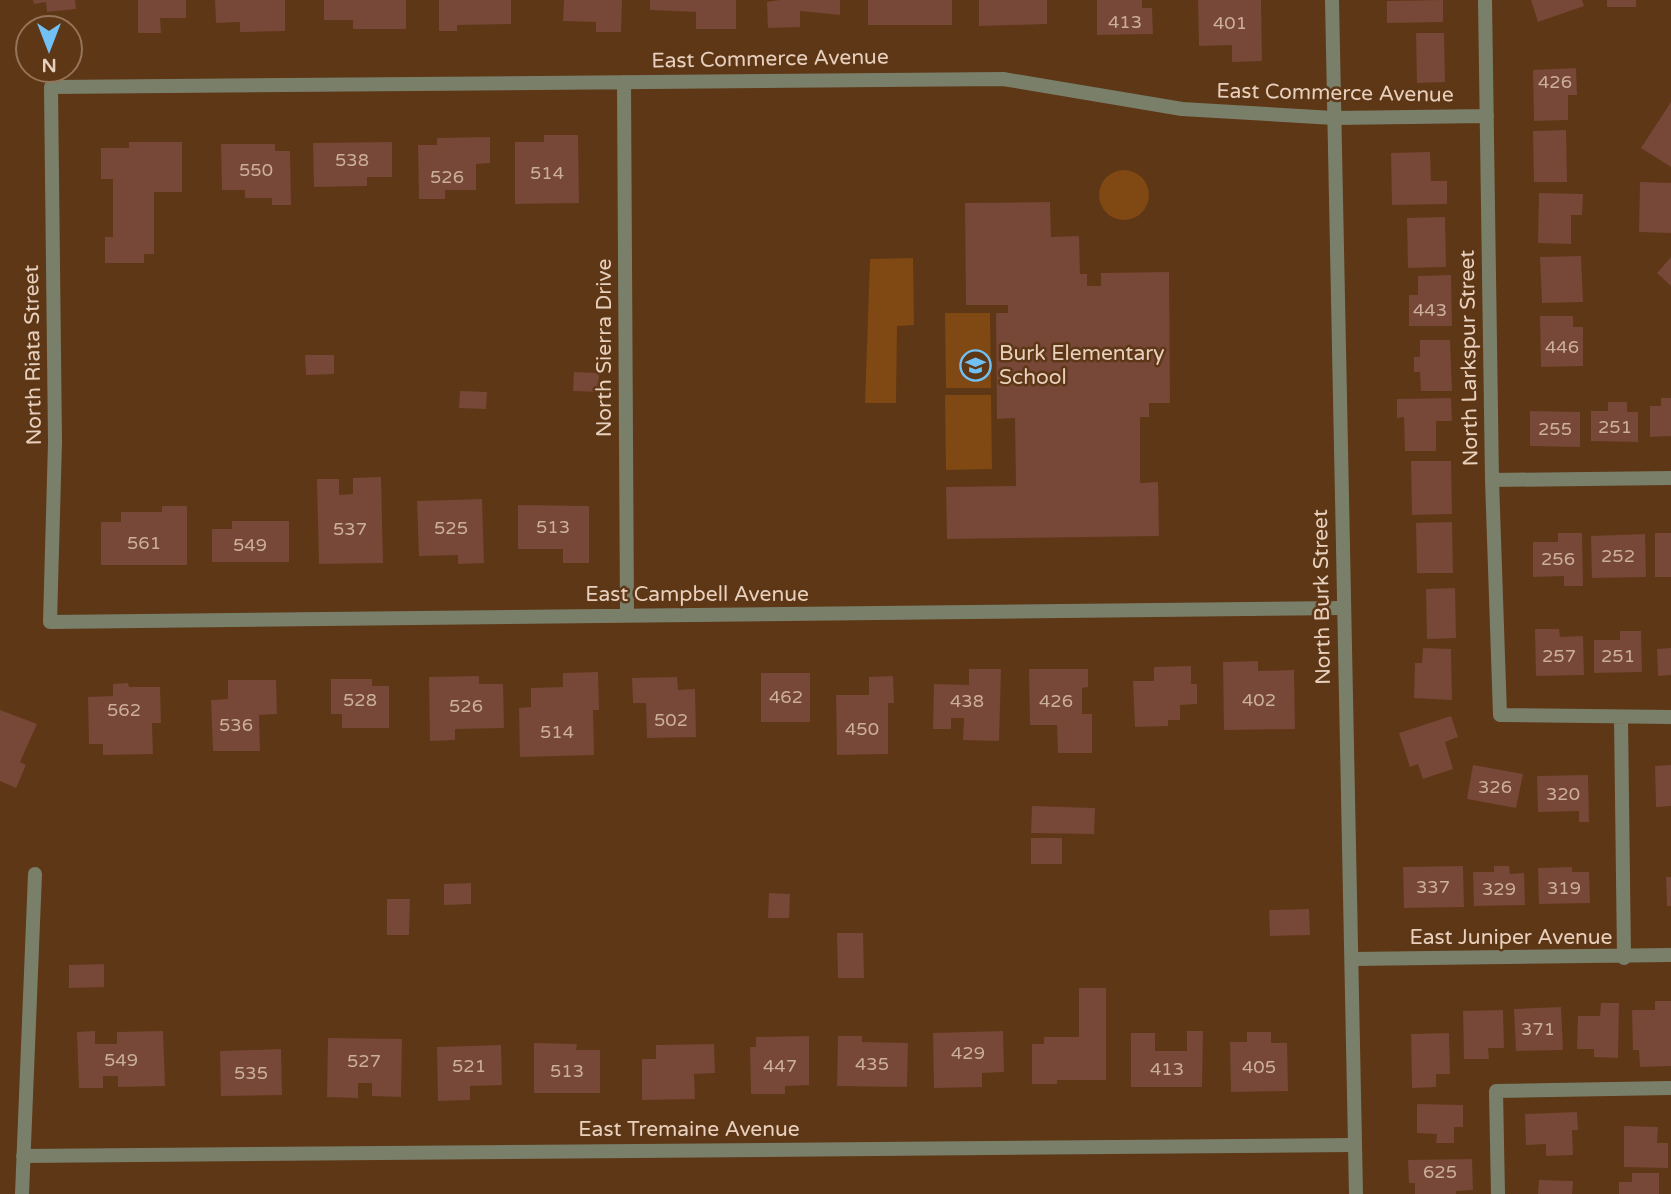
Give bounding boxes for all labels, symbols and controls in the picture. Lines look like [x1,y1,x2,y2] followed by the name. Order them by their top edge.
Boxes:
[1108,11,1142,33] house number: 413
[1213,12,1247,34] house number: 401
[14,14,84,84] north arrow
[651,44,889,74] street label: East Commerce Avenue
[41,54,57,76] text: N
[1538,71,1572,93] house number: 426
[1216,78,1454,108] street label: East Commerce Avenue
[335,149,369,171] house number: 538
[239,159,273,181] house number: 550
[530,162,564,184] house number: 514
[430,166,464,188] house number: 526
[1455,250,1483,466] street label: North Larkspur Street
[592,259,617,437] street label: North Sierra Drive
[19,264,47,446] street label: North Riata Street
[1413,299,1447,321] house number: 443
[1545,336,1579,358] house number: 446
[999,341,1165,390] place label: Burk Elementary School
[959,348,993,382] school or university icon: Burk Elementary School
[1598,416,1632,438] house number: 251
[1538,418,1572,440] house number: 255
[1308,509,1336,685] street label: North Burk Street
[536,516,570,538] house number: 513
[434,517,468,539] house number: 525
[333,518,367,540] house number: 537
[127,532,161,554] house number: 561
[233,534,267,556] house number: 549
[1601,545,1635,567] house number: 252
[1541,548,1575,570] house number: 256
[585,582,809,607] street label: East Campbell Avenue
[1542,645,1576,667] house number: 257
[1601,645,1635,667] house number: 251
[769,686,803,708] house number: 462
[343,689,377,711] house number: 528
[1242,689,1276,711] house number: 402
[950,690,984,712] house number: 438
[1039,690,1073,712] house number: 426
[449,695,483,717] house number: 526
[107,699,141,721] house number: 562
[654,709,688,731] house number: 502
[219,714,253,736] house number: 536
[845,718,879,740] house number: 450
[540,721,574,743] house number: 514
[1478,776,1512,798] house number: 326
[1546,783,1580,805] house number: 320
[1416,876,1450,898] house number: 337
[1547,877,1581,899] house number: 319
[1482,878,1516,900] house number: 329
[1410,925,1613,950] street label: East Juniper Avenue
[1521,1018,1555,1040] house number: 371
[951,1042,985,1064] house number: 429
[104,1049,138,1071] house number: 549
[347,1050,381,1072] house number: 527
[855,1053,889,1075] house number: 435
[452,1055,486,1077] house number: 521
[763,1055,797,1077] house number: 447
[1242,1056,1276,1078] house number: 405
[1150,1058,1184,1080] house number: 413
[550,1060,584,1082] house number: 513
[234,1062,268,1084] house number: 535
[578,1117,800,1142] street label: East Tremaine Avenue
[1423,1161,1457,1183] house number: 625

